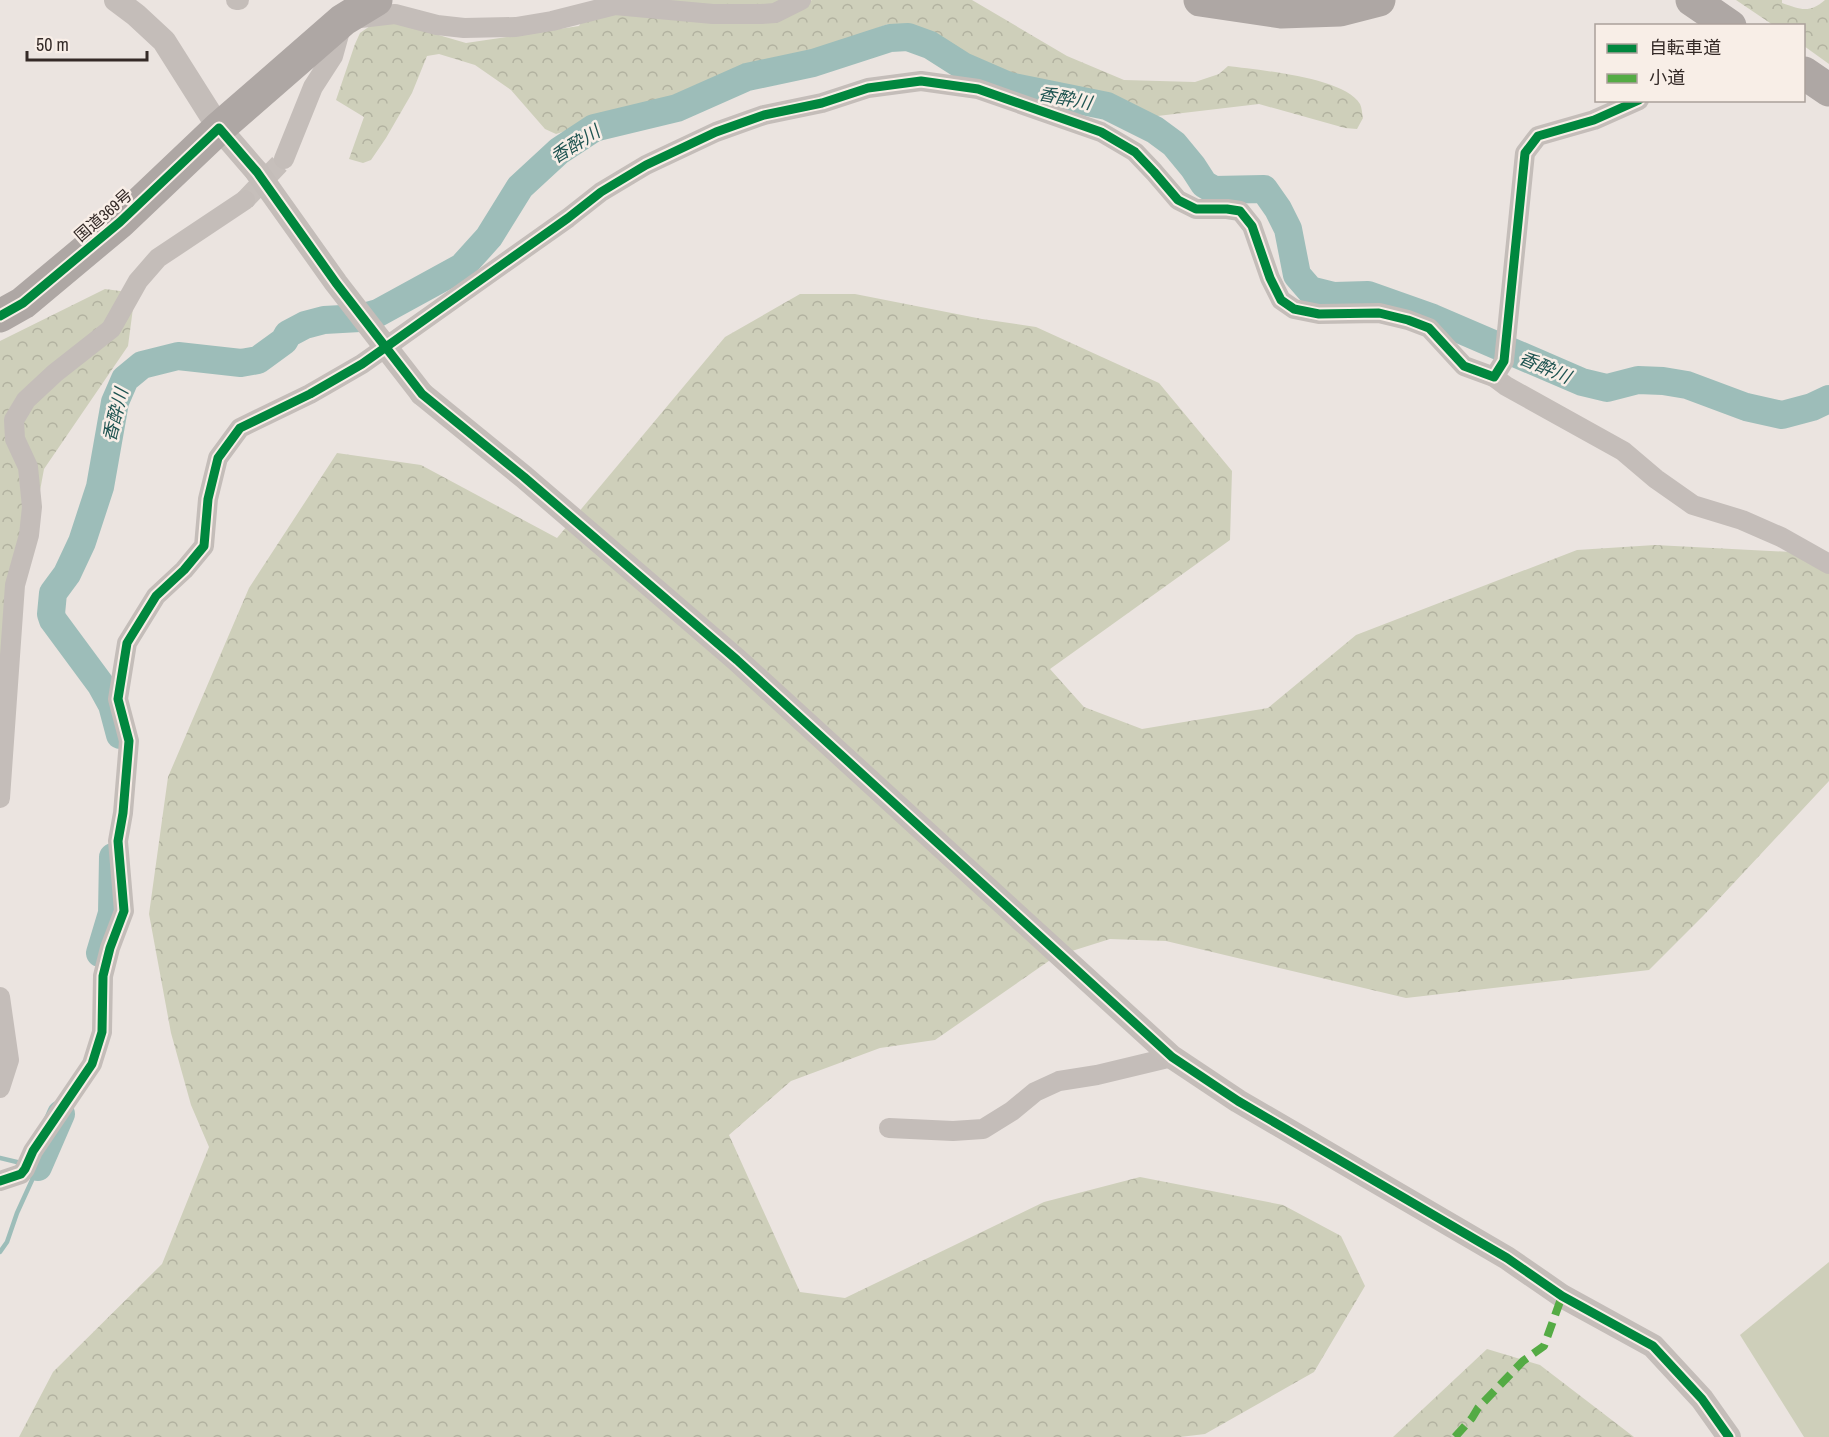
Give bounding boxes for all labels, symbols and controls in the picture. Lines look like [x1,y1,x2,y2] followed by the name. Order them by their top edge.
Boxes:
[27,24,147,62] scale bar
[1595,24,1805,102] legend
[36,32,69,57] text: 50 m
[1649,35,1721,60] text: 自転車道
[1649,65,1685,90] text: 小道
[1036,81,1096,116] water label: 香酔川
[545,118,606,169] water label: 香酔川
[69,184,137,246] street label: 国道369号
[1515,345,1577,390] water label: 香酔川
[96,384,134,444] water label: 香酔川

